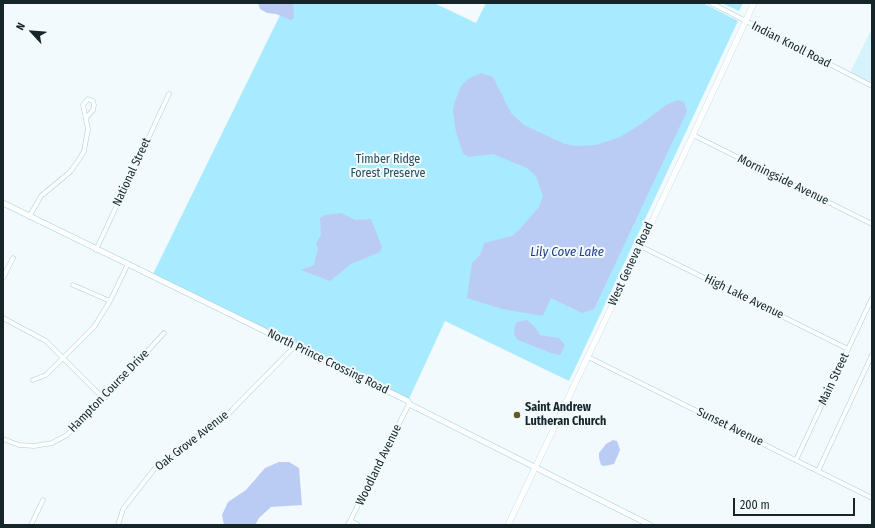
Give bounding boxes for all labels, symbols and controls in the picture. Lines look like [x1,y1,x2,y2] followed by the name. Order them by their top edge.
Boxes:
[12,12,52,52] north arrow
[749,19,833,71] street label: Indian Knoll Road
[13,21,28,32] text: N
[110,135,154,209] street label: National Street
[735,152,831,208] street label: Morningside Avenue
[350,153,426,181] park label: Timber Ridge Forest Preserve
[605,220,657,308] street label: West Geneva Road
[530,244,604,260] water label: Lily Cove Lake
[702,272,786,322] street label: High Lake Avenue
[265,326,391,398] street label: North Prince Crossing Road
[66,347,152,435] street label: Hampton Course Drive
[816,351,852,407] street label: Main Street
[525,401,606,429] place label: Saint Andrew Lutheran Church
[694,405,766,449] street label: Sunset Avenue
[153,408,231,474] street label: Oak Grove Avenue
[512,410,522,420] marker: Saint Andrew Lutheran Church
[353,422,405,508] street label: Woodland Avenue
[735,490,857,516] scale bar
[740,498,770,512] text: 200 m

